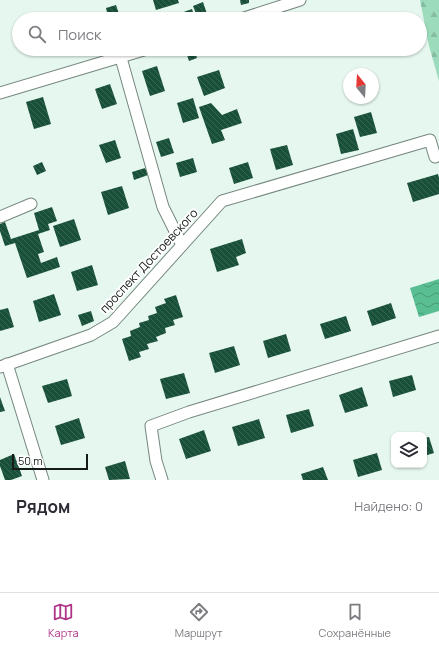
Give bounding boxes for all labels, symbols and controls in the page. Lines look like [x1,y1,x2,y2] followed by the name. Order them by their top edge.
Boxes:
[12,12,427,56] search box
[26,23,48,45] icon: search
[58,24,102,45] text: Поиск
[343,68,379,104] north arrow
[96,205,202,317] street label: проспект Достоевского
[391,432,427,468] map controls
[391,432,427,468] button: layers
[12,452,88,471] scale bar
[18,453,43,468] text: 50 m
[16,495,70,518] text: Рядом
[354,497,423,515] text: Найдено: 0
[48,601,79,640] tab: Карта
[175,601,223,640] tab: Маршрут
[319,601,391,640] tab: Сохранённые

